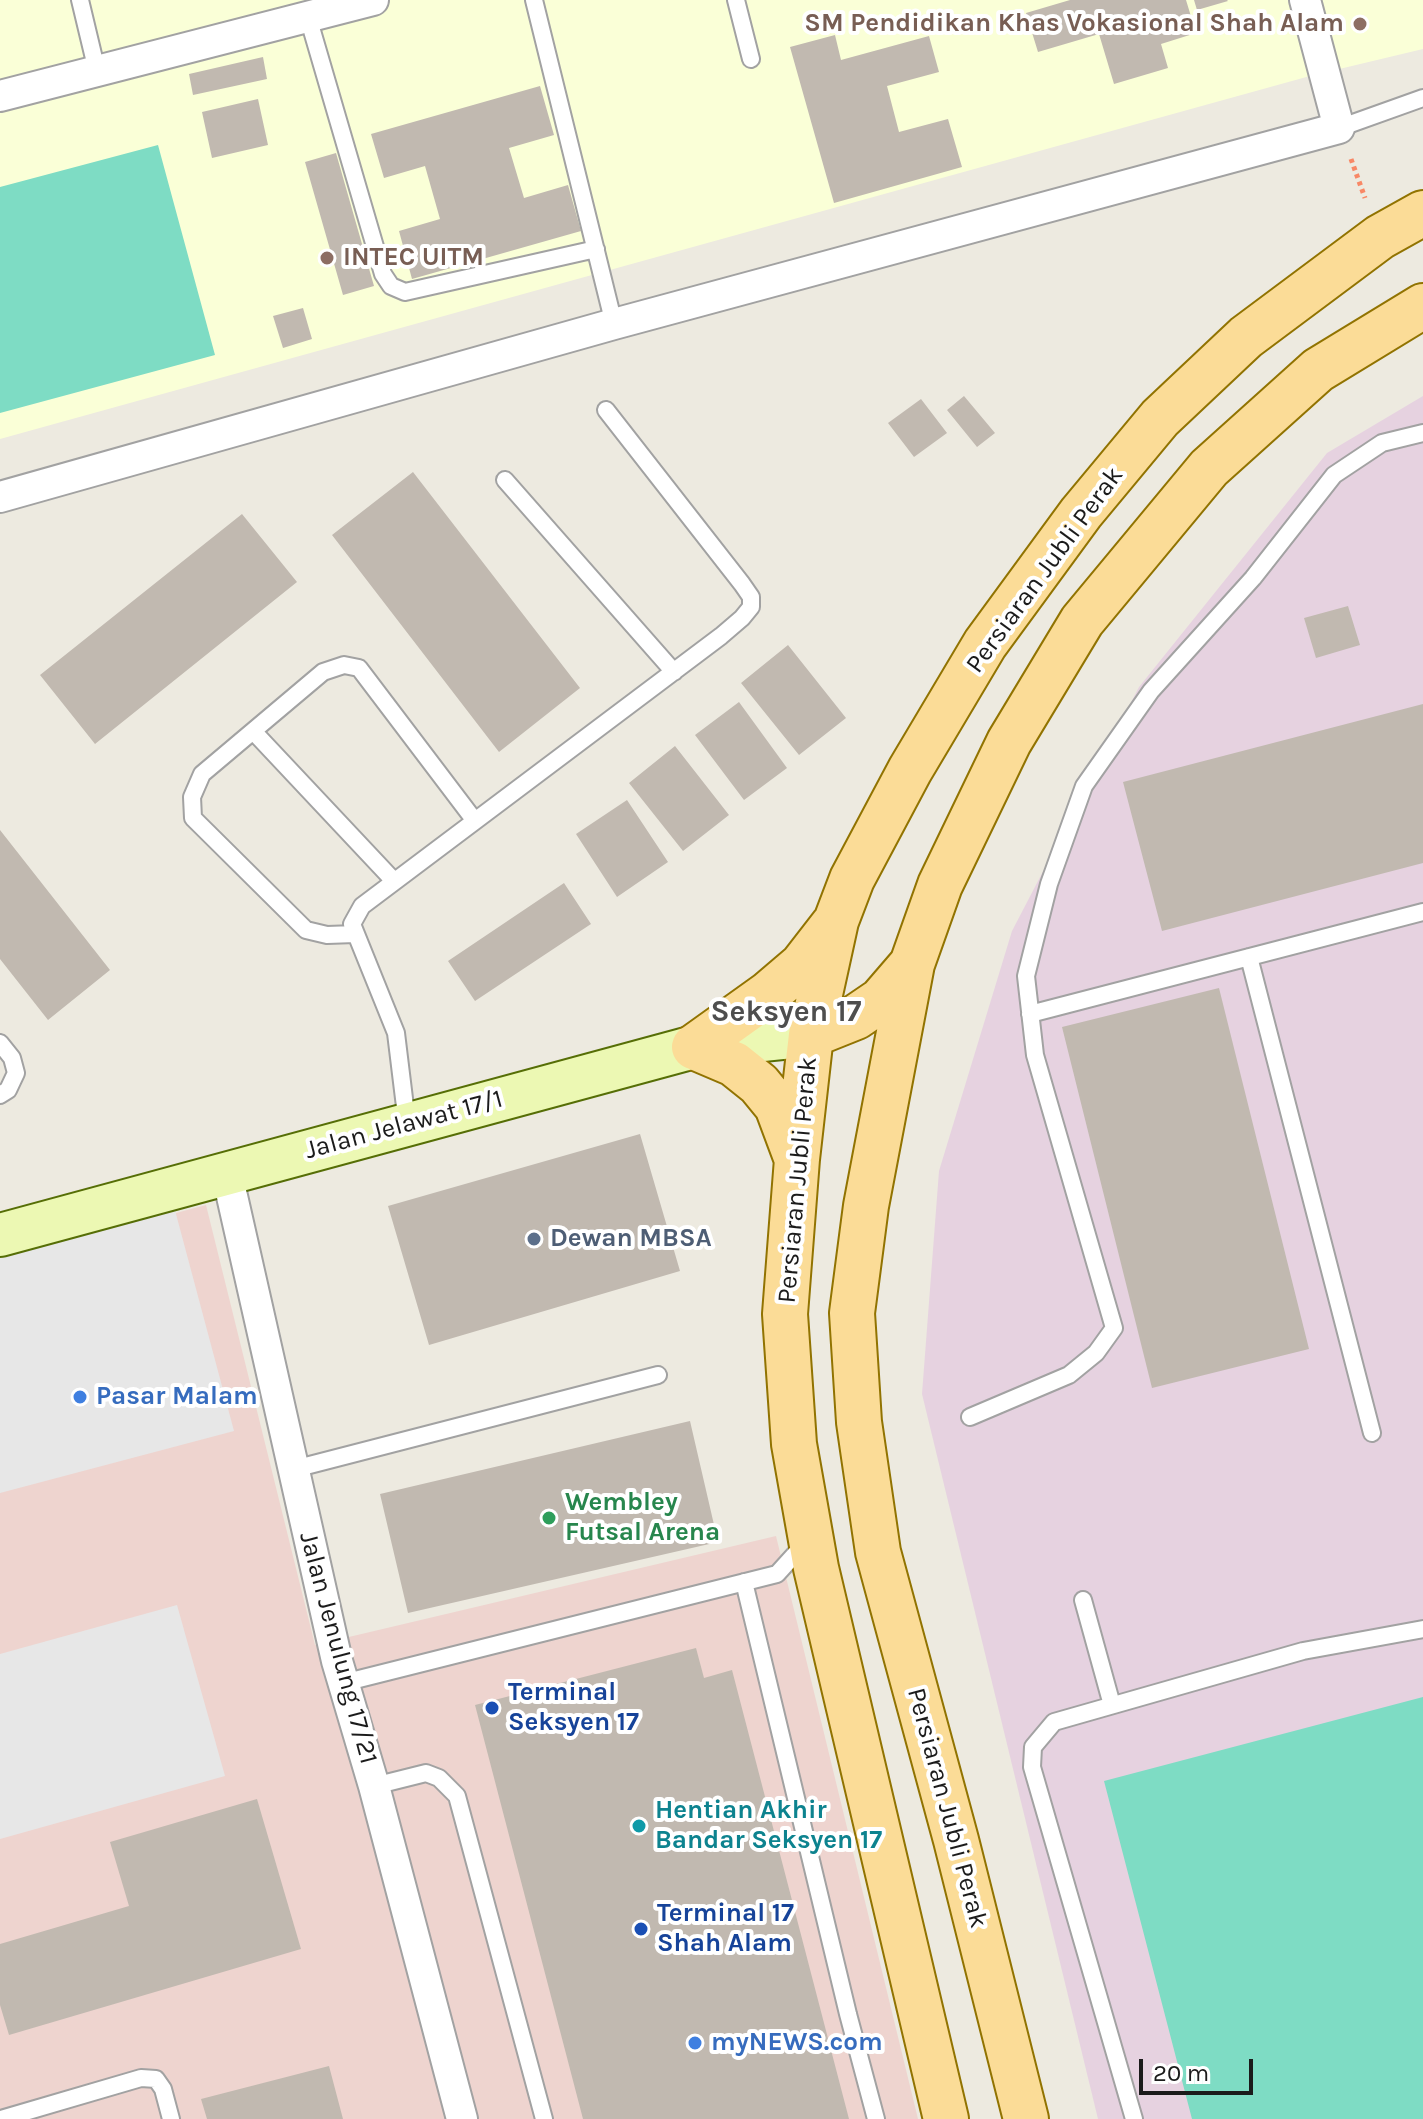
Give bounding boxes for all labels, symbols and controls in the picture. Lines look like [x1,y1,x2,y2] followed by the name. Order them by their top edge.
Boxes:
[804,8,1344,40] place label: SM Pendidikan Khas Vokasional Shah Alam
[1351,15,1369,33] marker: SM Pendidikan Khas Vokasional Shah Alam
[343,242,484,274] place label: INTEC UITM
[318,249,336,267] marker: INTEC UITM
[960,461,1130,679] street label: Persiaran Jubli Perak
[710,994,862,1030] district label: Seksyen 17
[772,1055,824,1305] street label: Persiaran Jubli Perak
[302,1084,506,1166] street label: Jalan Jelawat 17/1
[550,1223,712,1255] place label: Dewan MBSA
[525,1230,543,1248] marker: Dewan MBSA
[96,1381,258,1413] place label: Pasar Malam
[71,1388,89,1406] marker: Pasar Malam
[565,1487,720,1548] place label: Wembley Futsal Arena
[540,1509,558,1527] marker: Wembley Futsal Arena
[292,1529,384,1767] street label: Jalan Jenulung 17/21
[508,1677,639,1738] place label: Terminal Seksyen 17
[900,1684,994,1932] street label: Persiaran Jubli Perak
[483,1699,501,1717] marker: Terminal Seksyen 17
[655,1795,882,1856] place label: Hentian Akhir Bandar Seksyen 17
[630,1817,648,1835] marker: Hentian Akhir Bandar Seksyen 17
[657,1898,794,1960] place label: Terminal 17 Shah Alam
[632,1920,650,1938] marker: Terminal 17 Shah Alam
[711,2027,883,2059] place label: myNEWS.com
[686,2034,704,2052] marker: myNEWS.com
[1143,2043,1257,2093] scale bar
[1153,2059,1209,2087] text: 20 m

